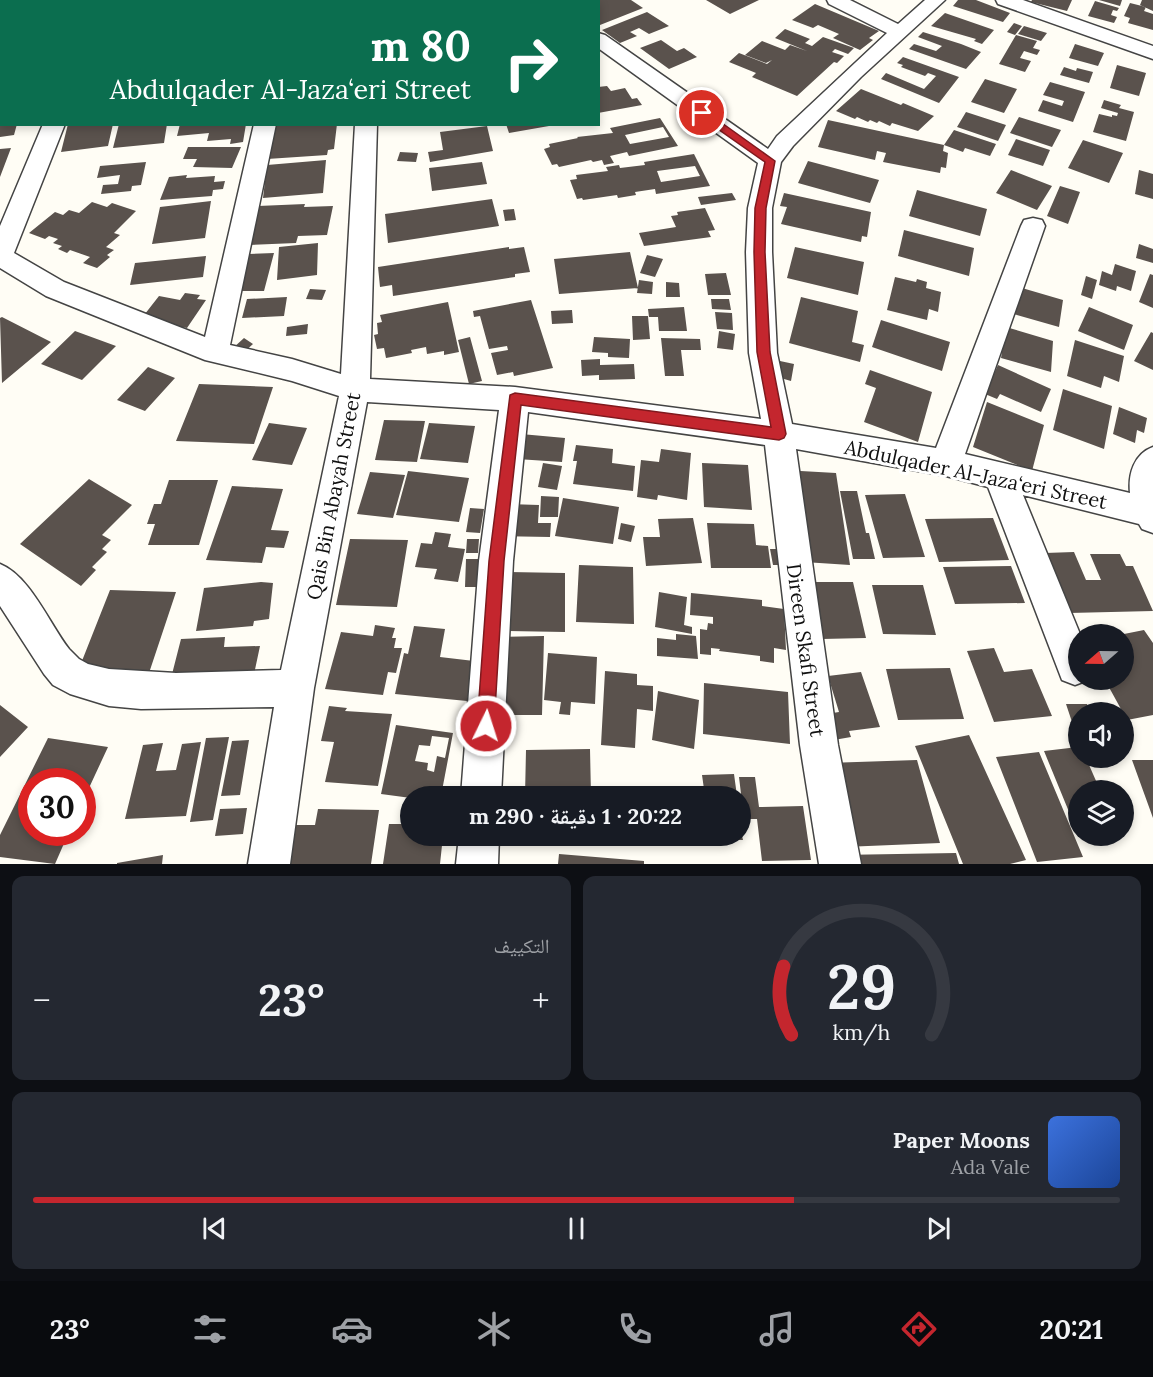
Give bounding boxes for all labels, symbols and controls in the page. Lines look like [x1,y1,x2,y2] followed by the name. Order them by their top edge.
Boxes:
[371,19,471,73] text: 80 m
[492,24,570,102] icon: right
[110,72,471,106] text: Abdulqader Al-Jaza‘eri Street
[676,87,727,138] pin
[685,96,718,129] icon: arrive
[301,390,365,602] street label: Qais Bin Abayah Street
[842,434,1110,514] street label: Abdulqader Al-Jaza‘eri Street
[781,562,831,739] street label: Direen Skafi Street
[1068,624,1134,690] north arrow
[1068,624,1134,846] map controls
[454,694,518,758] position arrow
[1068,702,1134,768] button: sound
[18,768,96,846] speed limit sign: 30
[1068,780,1134,846] button: layers
[469,802,682,830] text: 20:22 · 1 دقيقة · 290 m
[493,933,550,958] text: التكييف
[827,946,896,1026] text: 29
[258,971,324,1028] text: 23°
[33,979,51,1021] text: −
[532,979,549,1021] text: +
[833,1018,891,1046] text: km/h
[893,1126,1030,1154] text: Paper Moons
[951,1154,1030,1179] text: Ada Vale
[198,1212,231,1245] icon: previous
[560,1212,593,1245] icon: pause
[922,1212,955,1245] icon: next
[189,1308,231,1350] icon: filters
[331,1308,373,1350] icon: car
[473,1308,515,1350] icon: climate
[614,1308,656,1350] icon: phone
[756,1308,798,1350] icon: music
[898,1308,940,1350] icon: directions
[50,1312,90,1346] text: 23°
[1039,1312,1103,1346] text: 20:21

